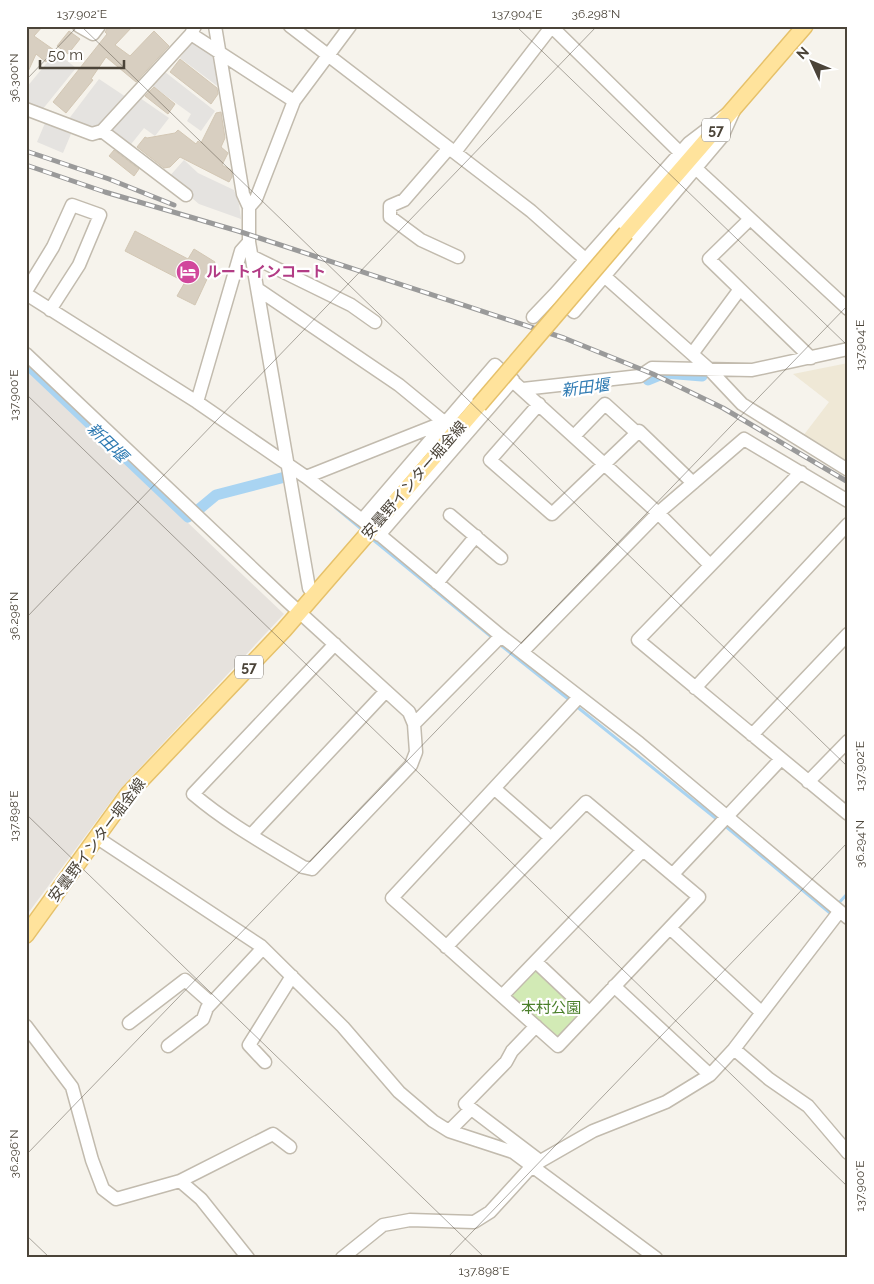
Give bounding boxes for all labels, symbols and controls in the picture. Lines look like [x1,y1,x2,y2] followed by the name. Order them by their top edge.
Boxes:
[57,7,107,21] text: 137.902°E
[492,7,542,21] text: 137.904°E
[572,7,620,21] text: 36.298°N
[40,38,124,70] scale bar
[786,38,836,88] north arrow
[793,44,812,62] text: N
[48,46,83,64] text: 50 m
[7,53,21,103] text: 36.300°N
[702,118,730,142] road number: 57
[175,259,201,285] hotel icon: ルートインコート
[206,263,326,281] place label: ルートインコート
[853,320,867,370] text: 137.904°E
[7,369,21,421] text: 137.900°E
[560,375,613,400] water label: 新田堰
[358,417,470,543] street label: 安曇野インター堀金線
[84,419,134,468] water label: 新田堰
[7,592,21,640] text: 36.298°N
[235,656,263,679] road number: 57
[853,741,867,791] text: 137.902°E
[45,775,149,905] street label: 安曇野インター堀金線
[7,790,21,842] text: 137.898°E
[853,820,867,868] text: 36.294°N
[521,999,581,1017] park label: 本村公園
[7,1130,21,1178] text: 36.296°N
[853,1160,867,1212] text: 137.900°E
[458,1264,510,1278] text: 137.898°E

